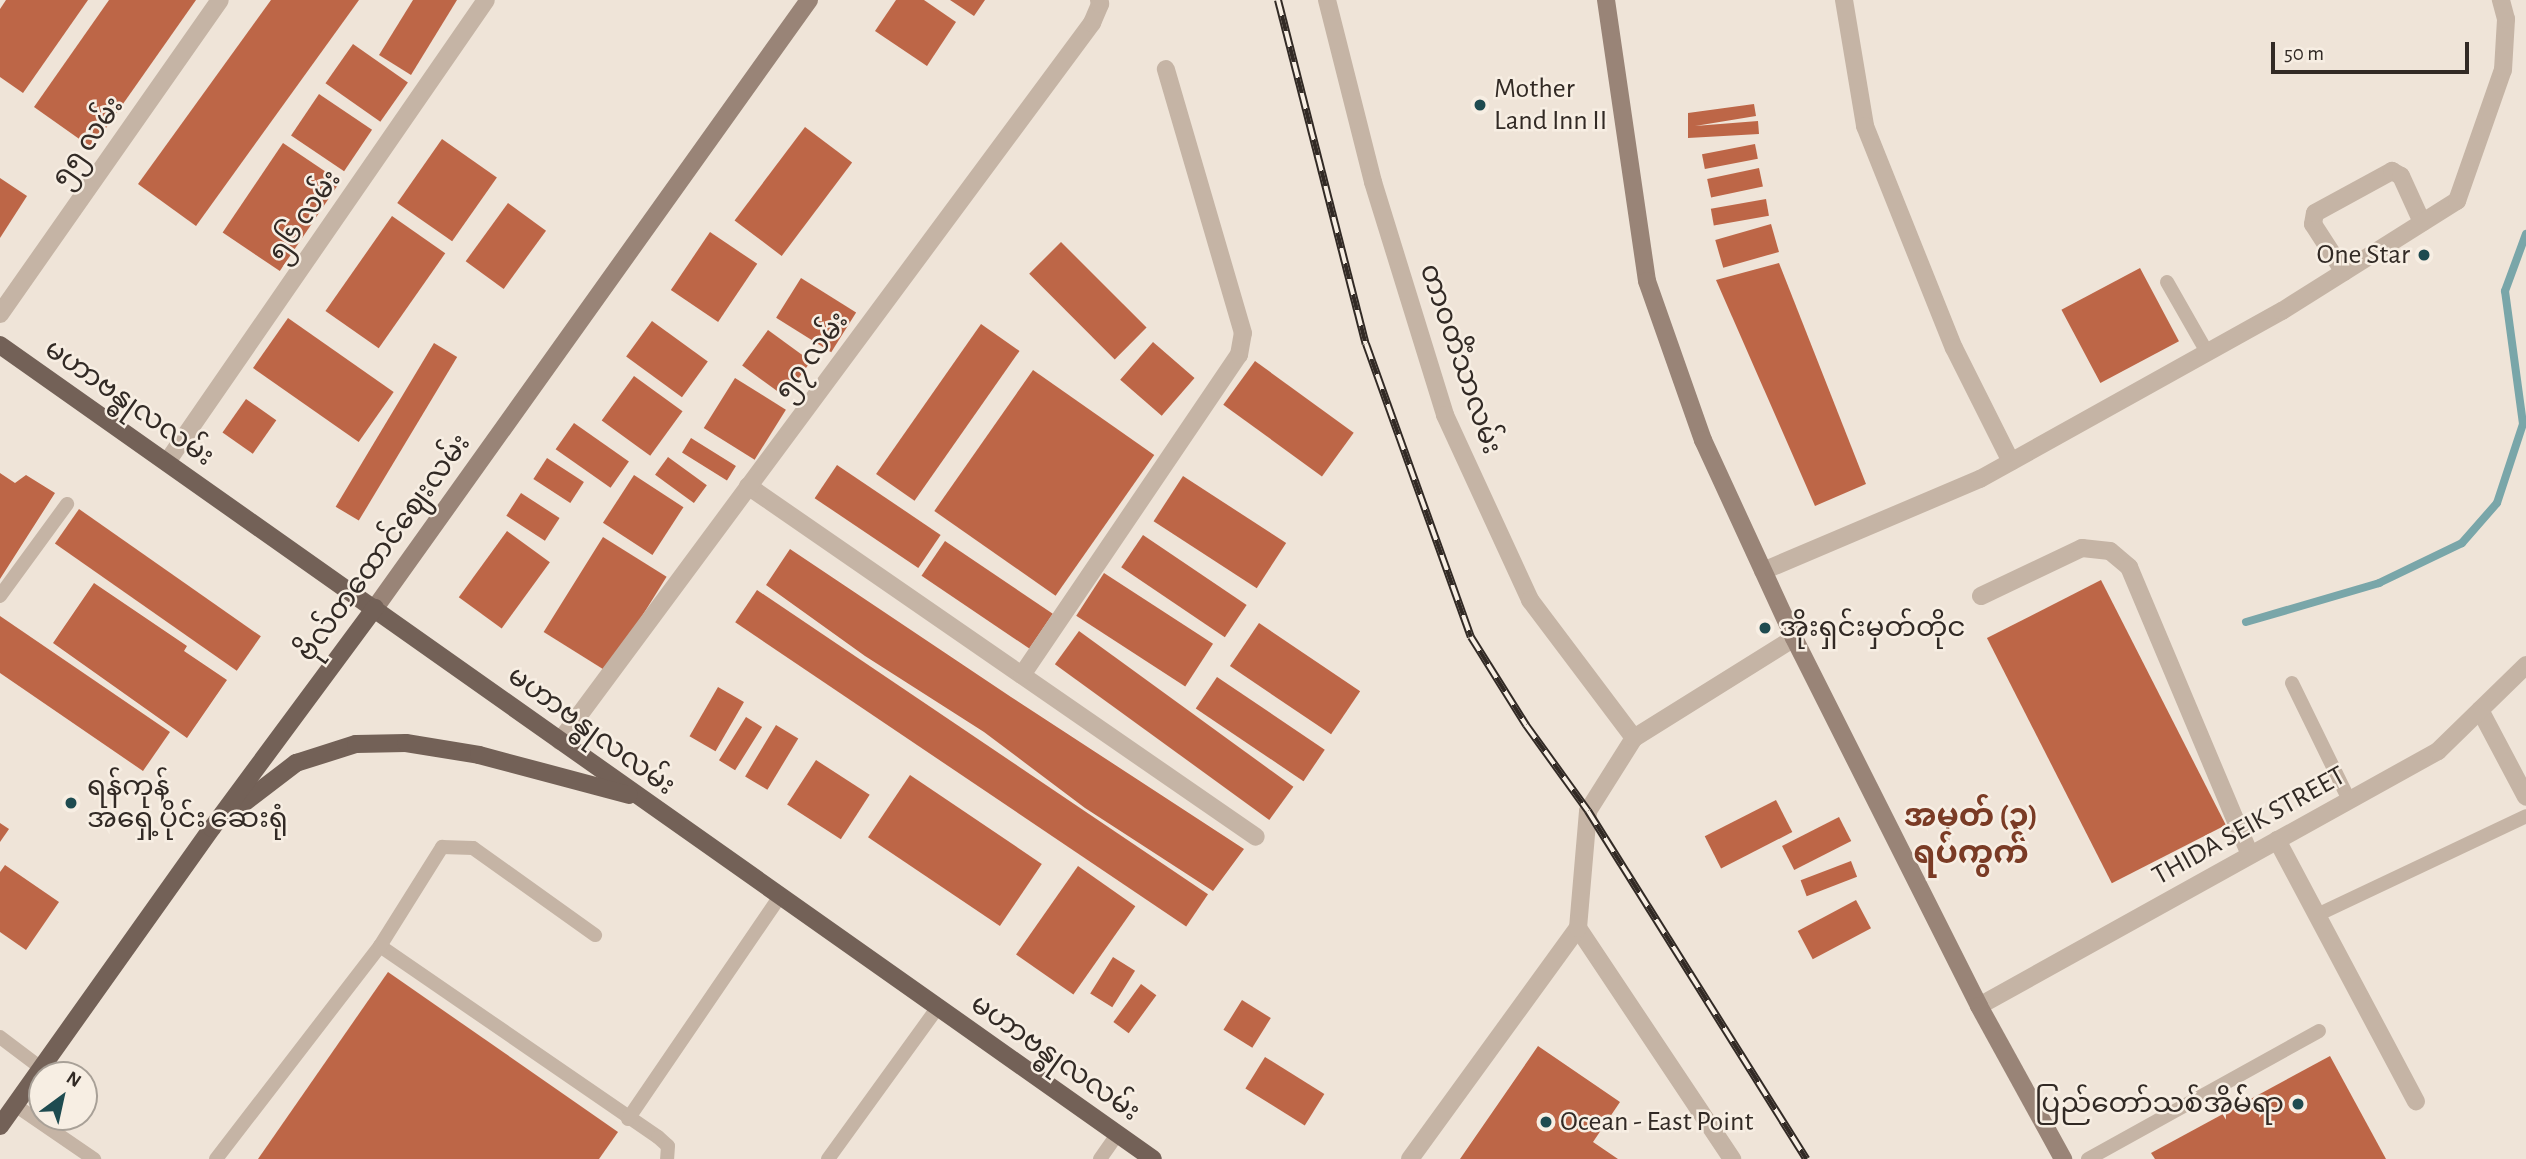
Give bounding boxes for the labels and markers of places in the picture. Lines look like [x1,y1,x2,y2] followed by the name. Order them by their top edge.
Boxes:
[1494,72,1607,138] place label: Mother Land Inn II
[1472,97,1488,113] marker: Mother Land Inn II
[2316,238,2410,272] place label: One Star
[2416,247,2432,263] marker: One Star
[1779,611,1966,645] place label: အိုးရှင်းမှတ်တိုင
[1757,620,1773,636] marker: အိုးရှင်းမှတ်တိုင
[87,770,288,836] place label: ရန်ကုန် အရှေ့ပိုင်း ဆေးရုံ
[61,793,81,813] marker: ရန်ကုန် အရှေ့ပိုင်း ဆေးရုံ
[2035,1087,2284,1121] place label: ပြည်တော်သစ်အိမ််ရာ
[2290,1096,2306,1112] marker: ပြည်တော်သစ်အိမ််ရာ
[1560,1105,1753,1139] place label: Ocean - East Point
[1538,1114,1554,1130] marker: Ocean - East Point

